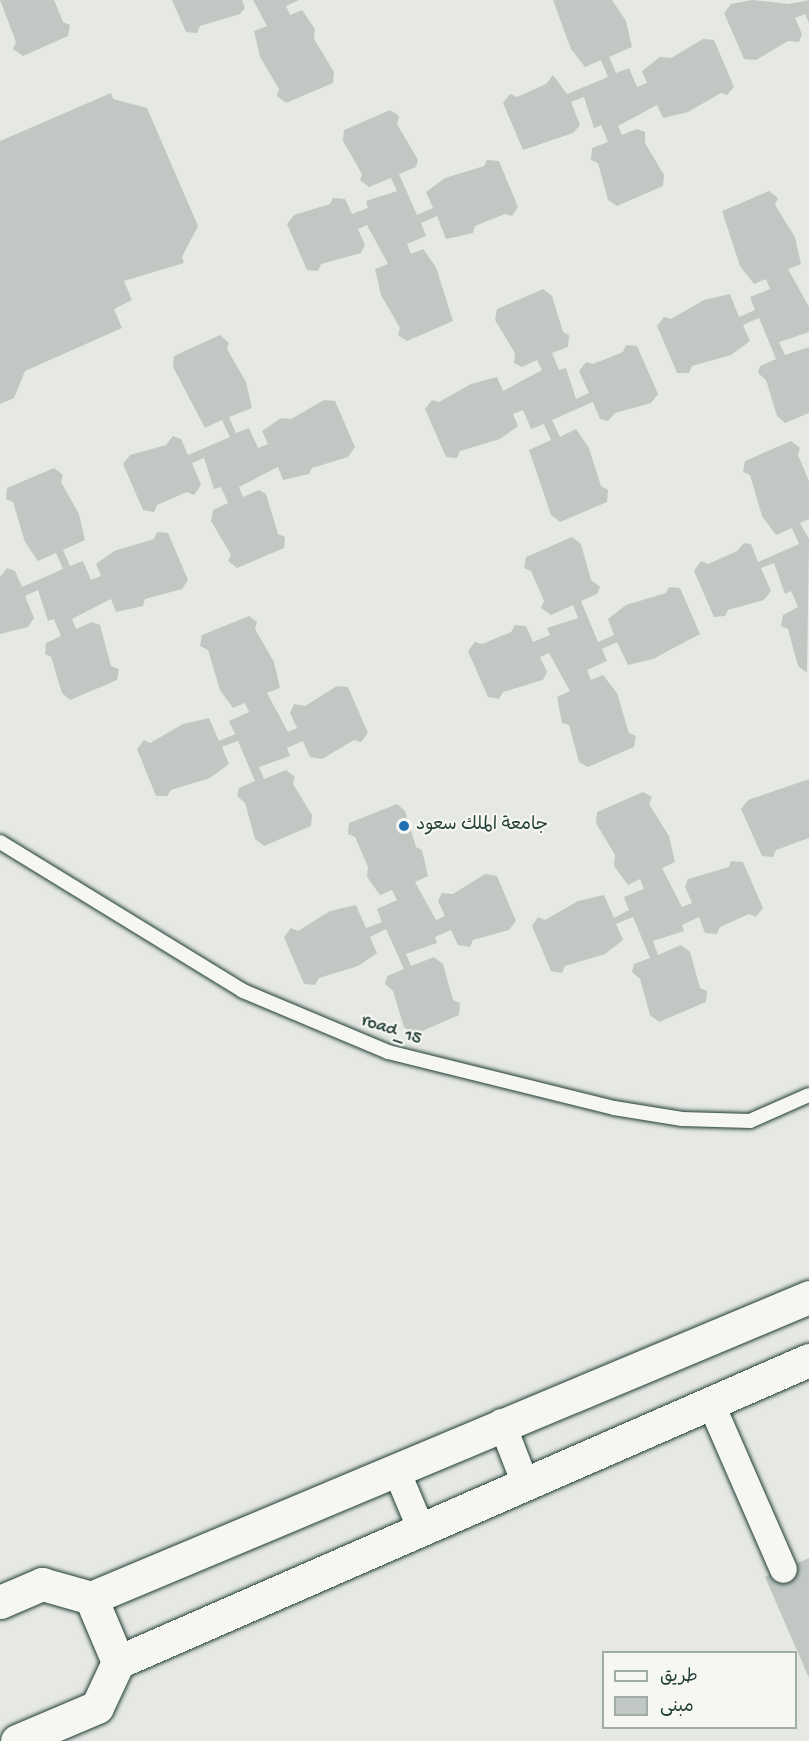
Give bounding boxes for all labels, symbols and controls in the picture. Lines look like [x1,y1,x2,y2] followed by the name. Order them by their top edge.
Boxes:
[416,815,548,837] place label: جامعة الملك سعود
[397,819,411,833] marker: جامعة الملك سعود
[358,1011,424,1051] street label: road_15
[602,1651,797,1729] legend
[660,1667,698,1688] text: طريق
[660,1697,694,1718] text: مبنى

